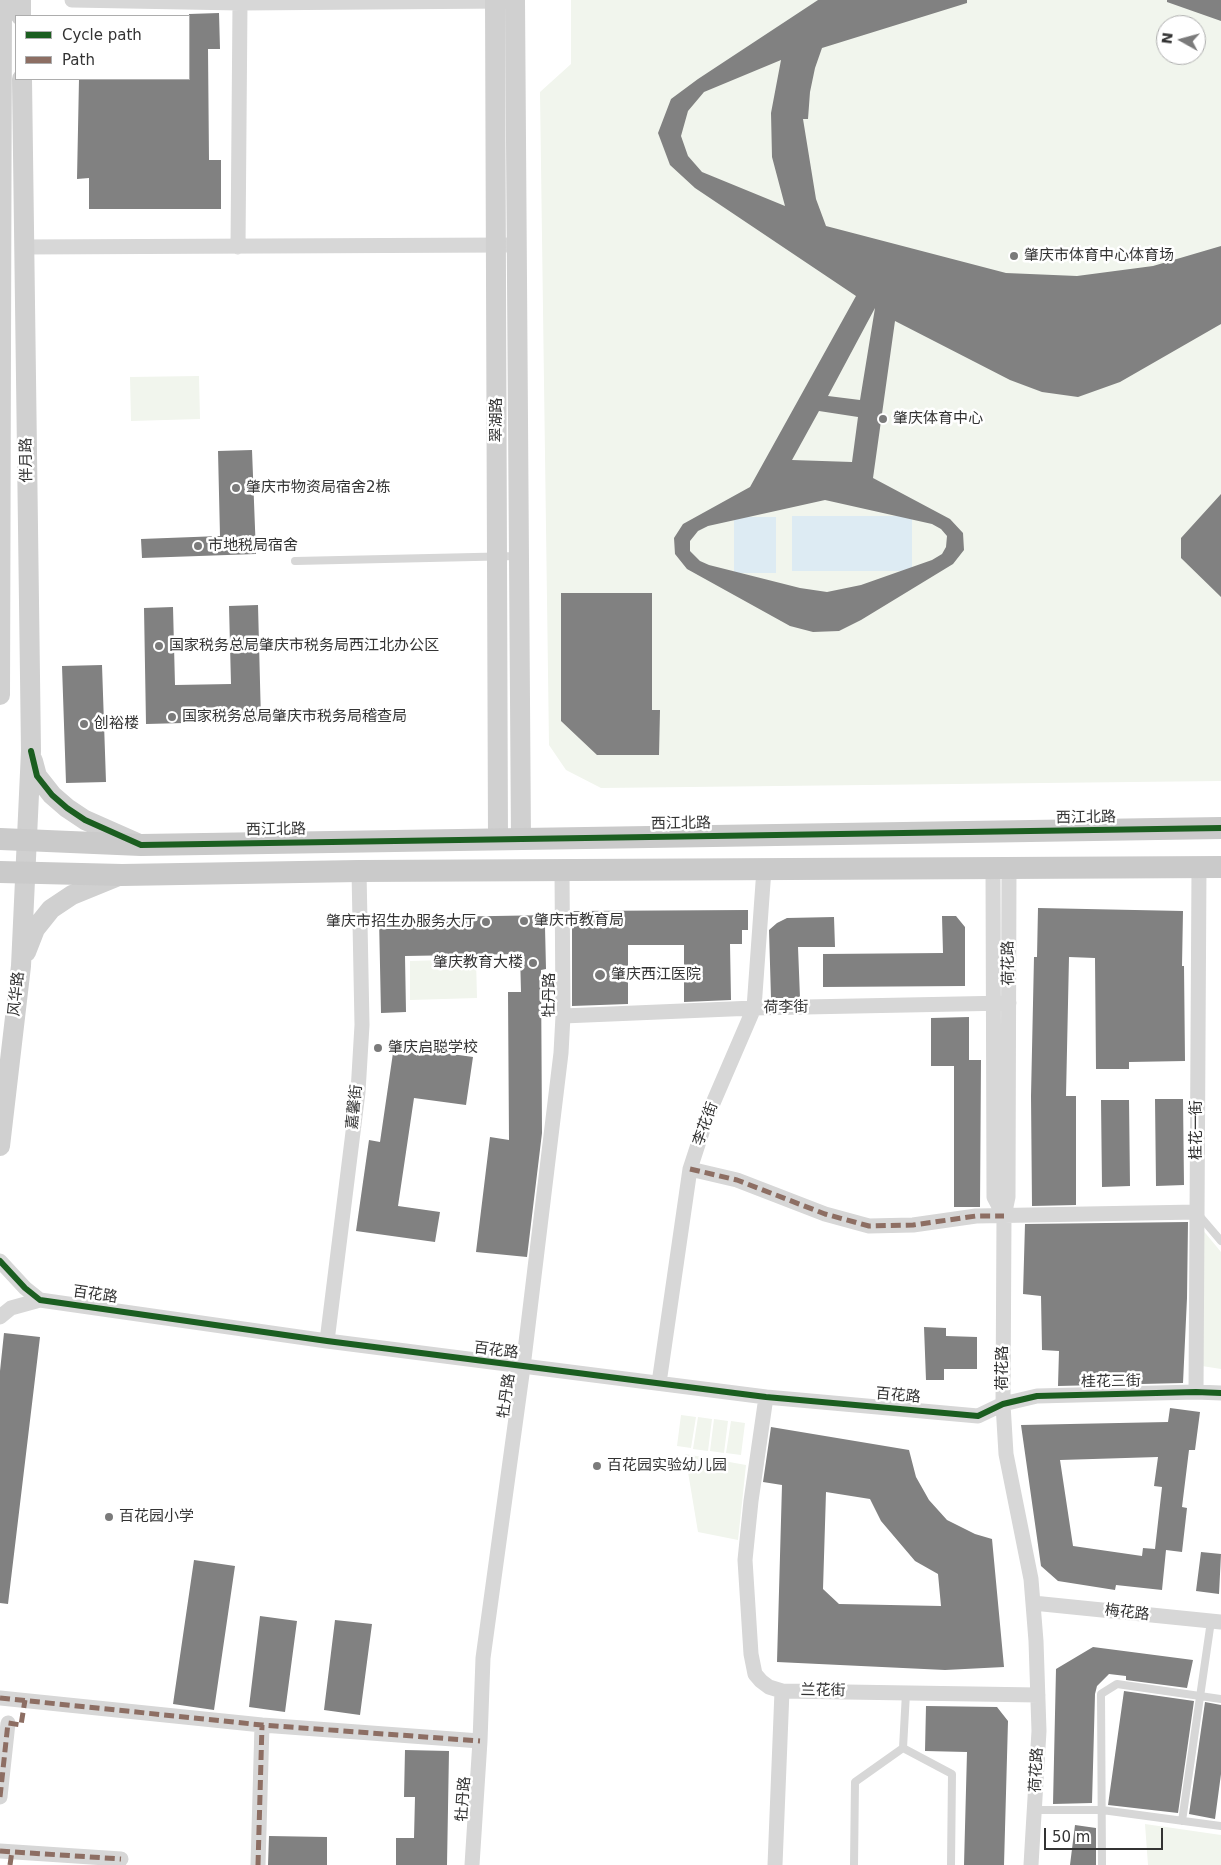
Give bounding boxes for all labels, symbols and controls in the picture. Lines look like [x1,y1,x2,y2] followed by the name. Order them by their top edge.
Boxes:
[15,15,190,80] legend
[1156,15,1206,65] north arrow
[62,26,142,44] text: Cycle path
[1158,32,1176,45] text: N
[62,51,95,69] text: Path
[1024,247,1174,265] place label: 肇庆市体育中心体育场
[1008,250,1020,262] marker: 肇庆市体育中心体育场
[488,398,506,442] street label: 翠湖路
[893,410,983,428] place label: 肇庆体育中心
[877,413,889,425] marker: 肇庆体育中心
[18,437,36,483] street label: 伴月路
[246,479,391,497] place label: 肇庆市物资局宿舍2栋
[230,482,242,494] marker: 肇庆市物资局宿舍2栋
[208,537,298,555] place label: 市地税局宿舍
[192,540,204,552] marker: 市地税局宿舍
[169,637,439,655] place label: 国家税务总局肇庆市税务局西江北办公区
[153,640,165,652] marker: 国家税务总局肇庆市税务局西江北办公区
[182,708,407,726] place label: 国家税务总局肇庆市税务局稽查局
[166,711,178,723] marker: 国家税务总局肇庆市税务局稽查局
[94,715,139,733] place label: 创裕楼
[78,718,90,730] marker: 创裕楼
[1056,808,1116,828] street label: 西江北路
[651,814,711,834] street label: 西江北路
[246,820,306,840] street label: 西江北路
[534,912,624,930] place label: 肇庆市教育局
[326,913,476,931] place label: 肇庆市招生办服务大厅
[518,915,530,927] marker: 肇庆市教育局
[480,916,492,928] marker: 肇庆市招生办服务大厅
[1000,940,1018,986] street label: 荷花路
[433,954,523,972] place label: 肇庆教育大楼
[527,957,539,969] marker: 肇庆教育大楼
[611,966,701,984] place label: 肇庆西江医院
[593,968,607,982] marker: 肇庆西江医院
[6,971,28,1017] street label: 风华路
[541,973,559,1017] street label: 牡丹路
[763,999,809,1017] street label: 荷李街
[388,1039,478,1057] place label: 肇庆启聪学校
[372,1042,384,1054] marker: 肇庆启聪学校
[344,1084,366,1130] street label: 嘉馨街
[690,1100,722,1148] street label: 李花街
[1188,1100,1206,1160] street label: 桂花一街
[71,1283,119,1307] street label: 百花路
[473,1339,519,1363] street label: 百花路
[994,1346,1012,1390] street label: 荷花路
[495,1372,519,1420] street label: 牡丹路
[1081,1372,1141,1392] street label: 桂花三街
[875,1385,921,1407] street label: 百花路
[607,1457,727,1475] place label: 百花园实验幼儿园
[591,1460,603,1472] marker: 百花园实验幼儿园
[119,1508,194,1526] place label: 百花园小学
[103,1511,115,1523] marker: 百花园小学
[1104,1602,1150,1624] street label: 梅花路
[800,1682,846,1700] street label: 兰花街
[1027,1747,1047,1793] street label: 荷花路
[453,1776,475,1822] street label: 牡丹路
[1046,1818,1165,1850] scale bar
[1052,1828,1090,1846] text: 50 m

